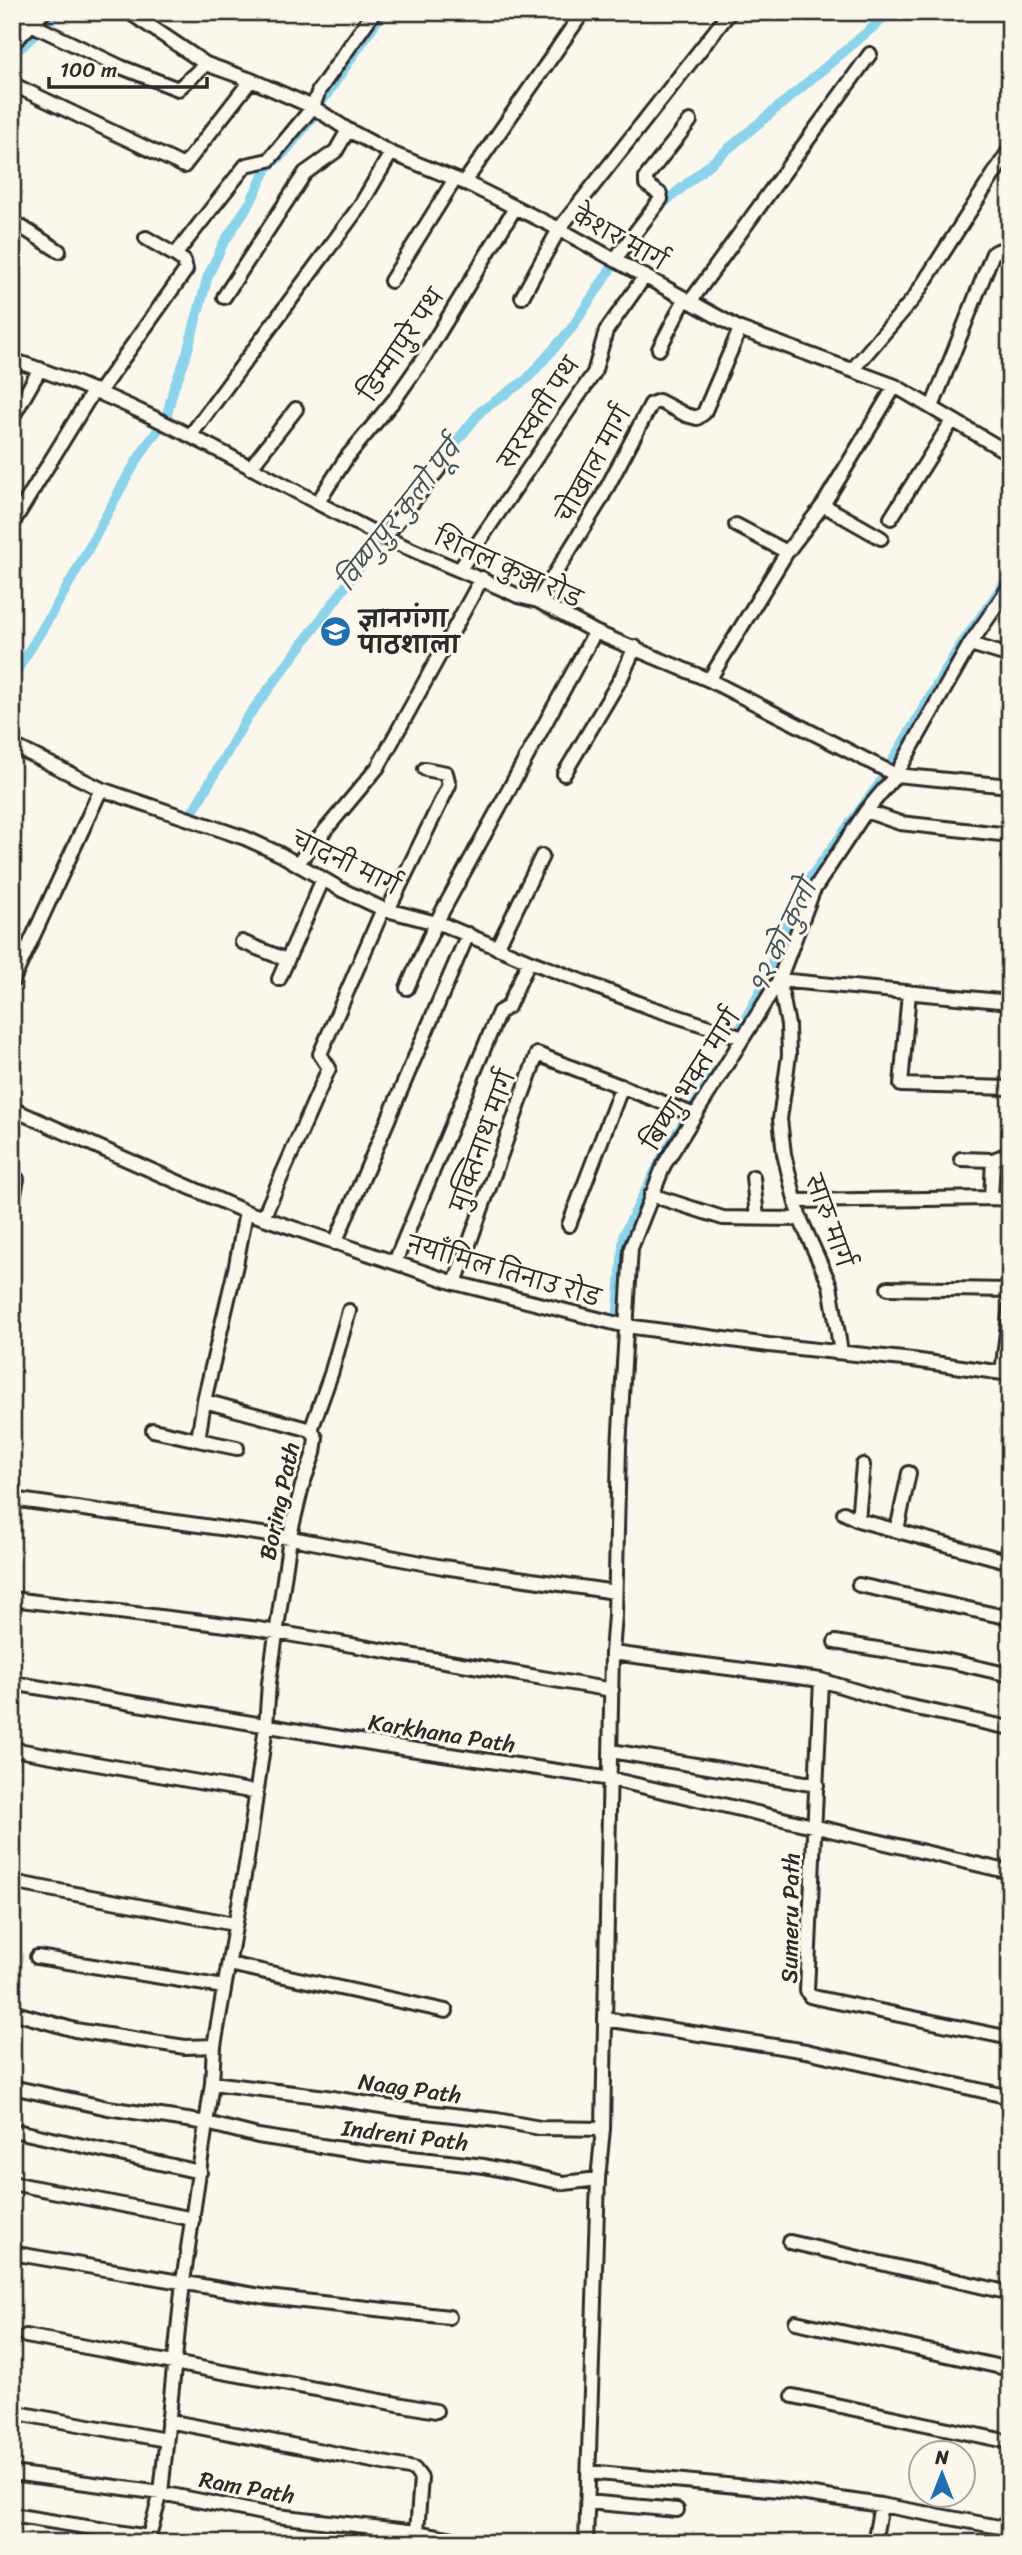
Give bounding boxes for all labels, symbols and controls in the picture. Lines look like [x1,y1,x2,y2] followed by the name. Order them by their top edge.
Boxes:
[49,46,206,90] scale bar
[60,51,117,89] text: 100 m
[563,196,676,283] street label: केशर मार्ग
[348,279,456,412] street label: डिम्मापुरे पथ
[486,347,592,480] street label: सरस्वती पथ
[544,397,644,532] street label: चोखाल मार्ग
[326,426,476,601] water label: विष्णुपुर कुलो पूर्व
[425,517,590,620] street label: शितल कुञ्ज रोड
[357,599,461,666] place label: ज्ञानगंगा पाठशाला
[319,615,353,649] school or university icon: ज्ञानगंगा पाठशाला
[283,819,408,908] street label: चादनी मार्ग
[739,868,831,1001] water label: १२ को कुलो
[631,1000,753,1161] street label: बिष्णु भक्त मार्ग
[438,1063,529,1220] street label: मुक्तिनाथ मार्ग
[792,1167,865,1275] street label: सारु मार्ग
[400,1224,607,1319] street label: नयाँमिल तिनाउ रोड
[247,1438,312,1564] street label: Boring Path
[365,1702,518,1765] street label: Karkhana Path
[769,1852,812,1984] street label: Sumeru Path
[356,2061,464,2116] street label: Naag Path
[338,2107,471,2164] street label: Indreni Path
[906,2440,976,2510] north arrow
[934,2441,949,2474] text: N
[196,2459,298,2516] street label: Ram Path

